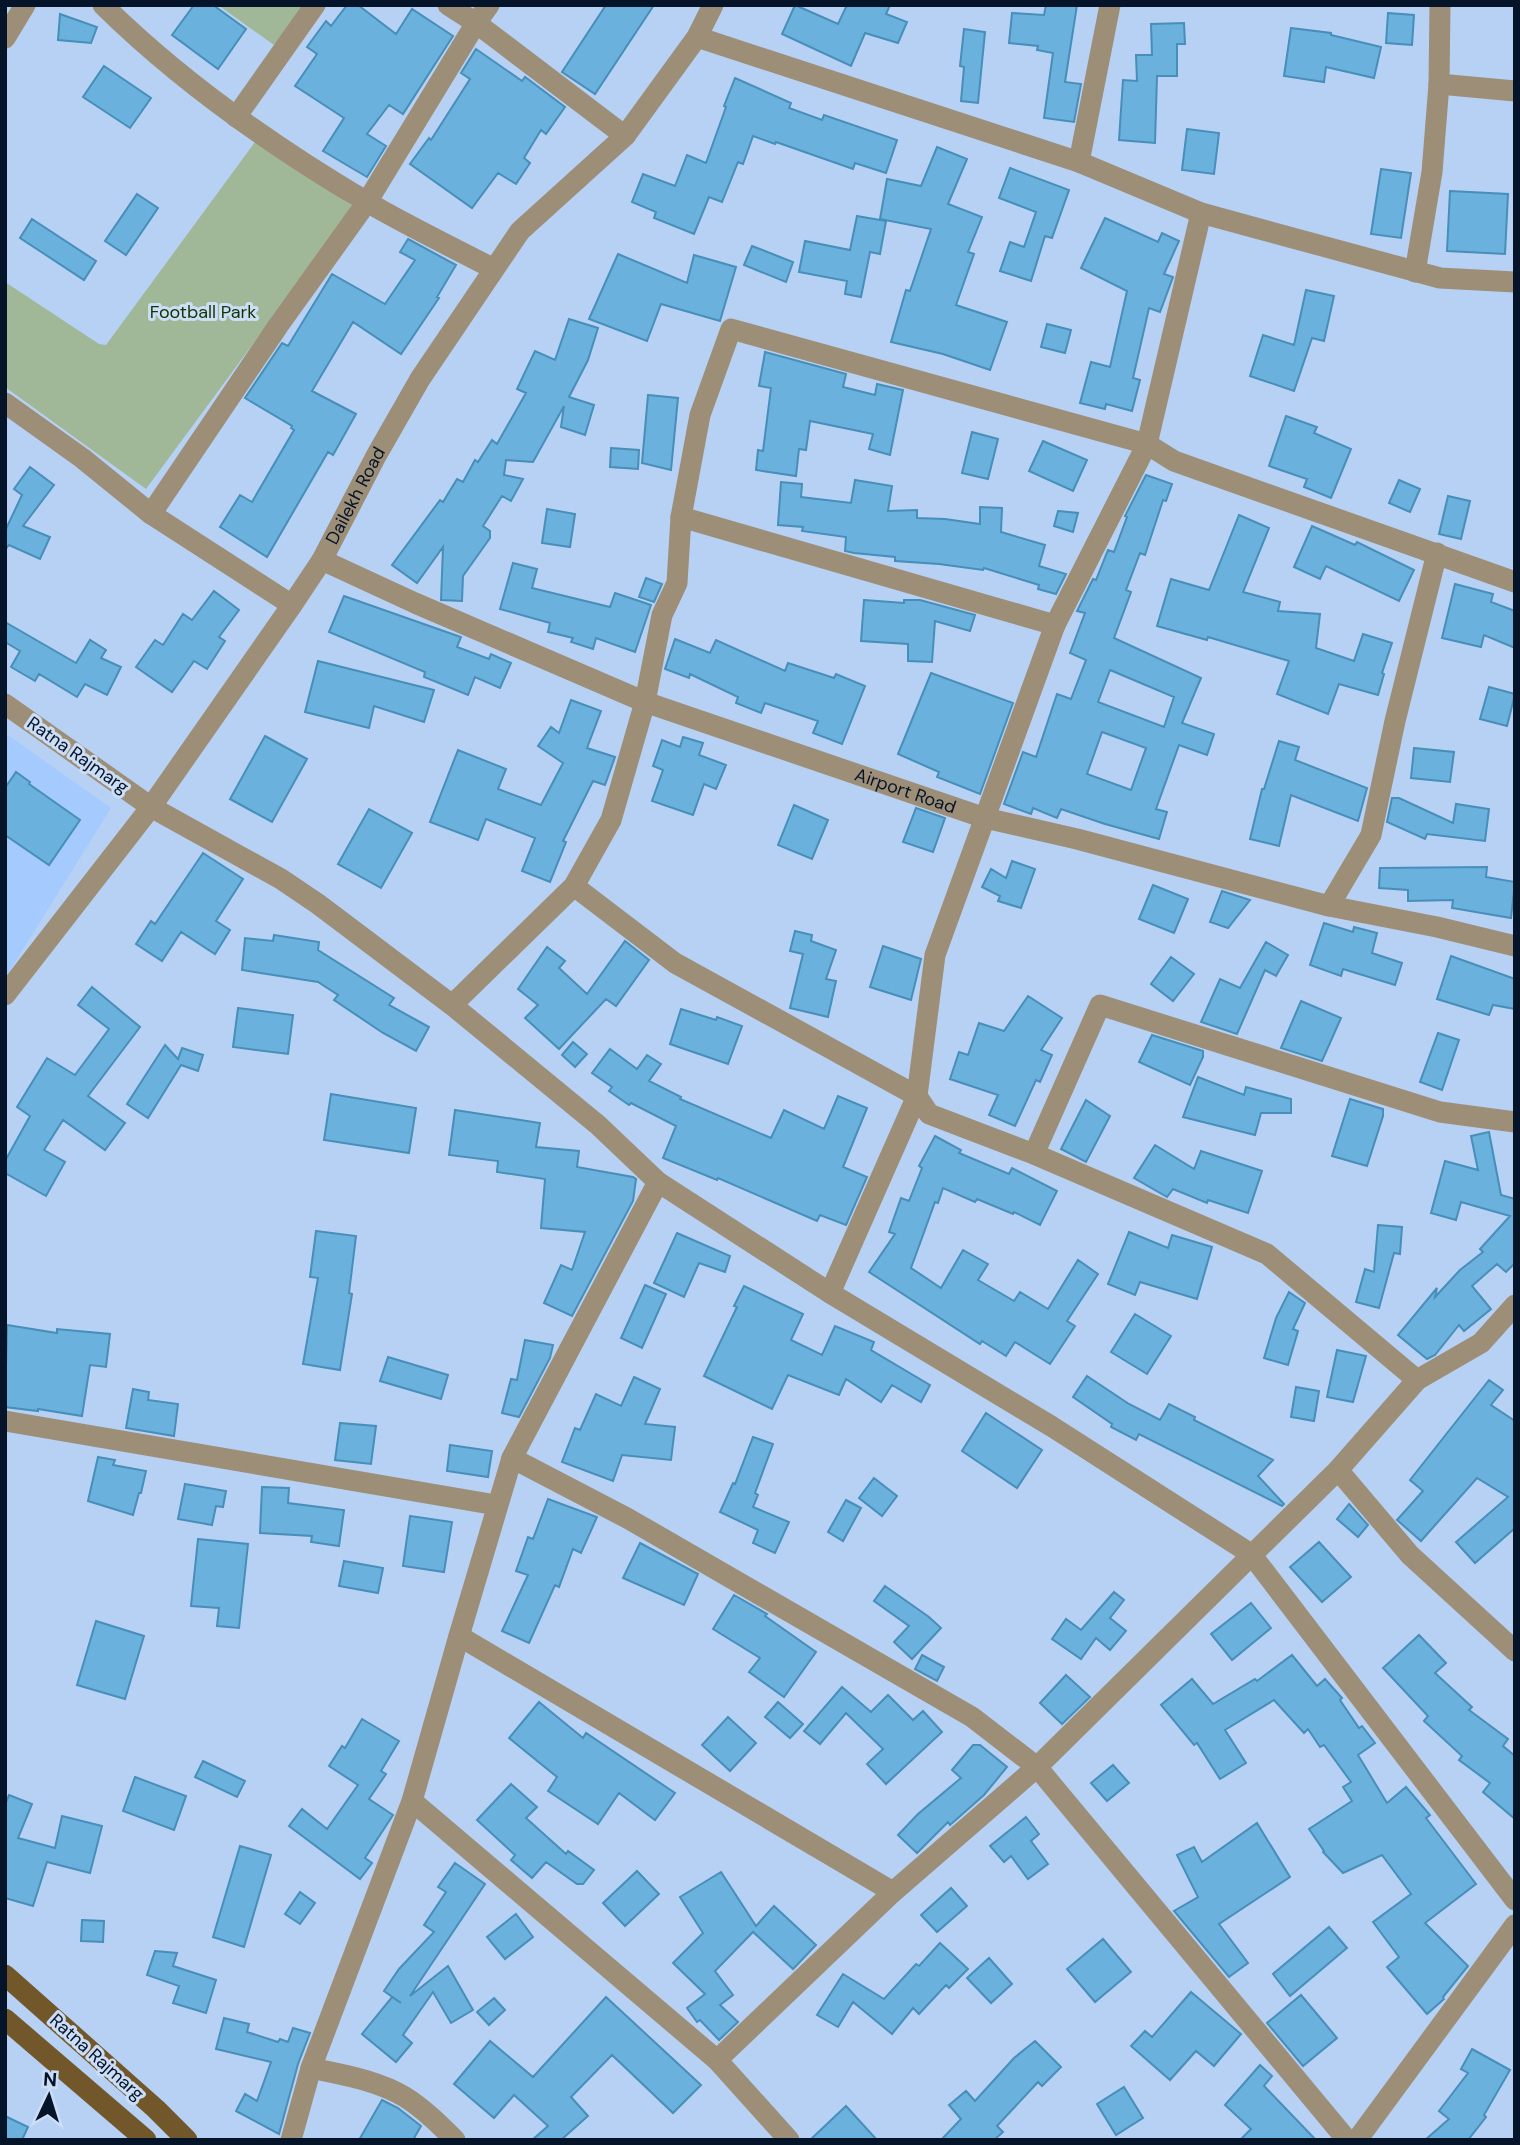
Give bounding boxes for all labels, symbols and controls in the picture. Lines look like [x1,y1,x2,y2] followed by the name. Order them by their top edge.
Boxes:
[150,300,256,324] park label: Football Park
[320,442,391,549] street label: Dailekh Road
[22,711,134,799] street label: Ratna Rajmarg
[852,762,959,819] street label: Airport Road
[45,2008,149,2106] street label: Ratna Rajmarg
[14,2061,84,2131] north arrow
[42,2067,58,2092] text: N

